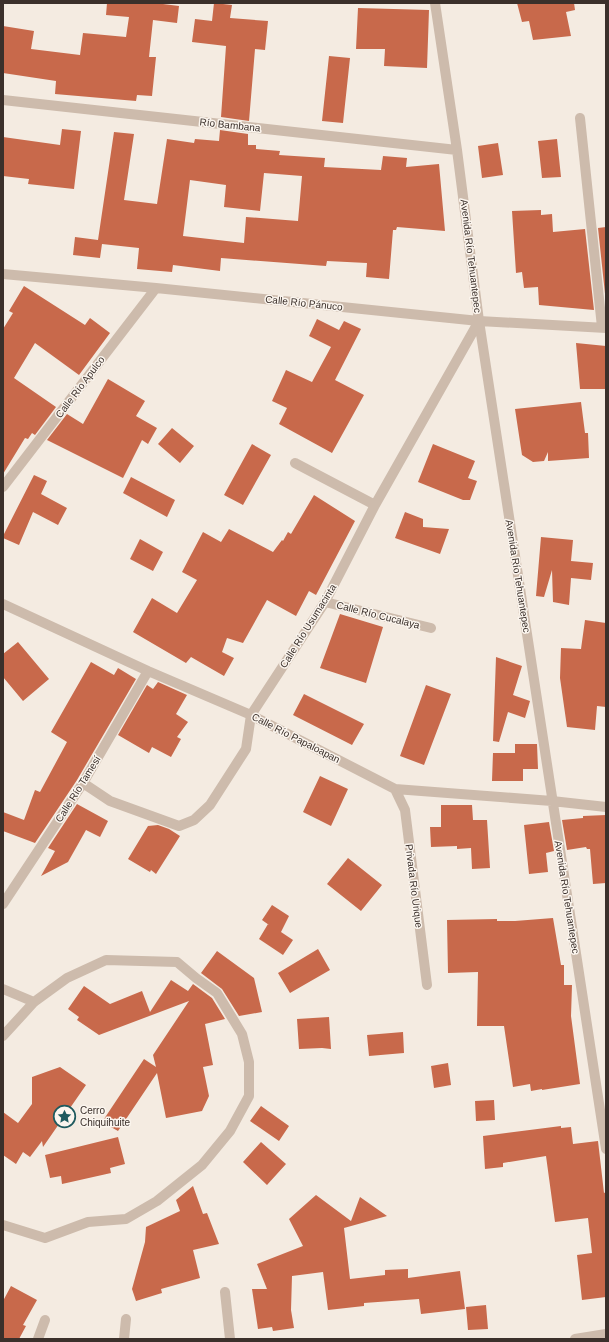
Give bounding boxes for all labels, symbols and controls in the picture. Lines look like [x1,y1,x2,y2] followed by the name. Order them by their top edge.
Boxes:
[199,116,261,134] street label: Río Bambana
[459,199,483,313] street label: Avenida Río Tehuantepec
[265,293,344,313] street label: Calle Río Pánuco
[53,354,107,420] street label: Calle Río Apulco
[504,519,532,633] street label: Avenida Río Tehuantepec
[278,582,339,670] street label: Calle Río Usumacinta
[335,599,421,631] street label: Calle Río Cucalaya
[250,711,342,765] street label: Calle Río Papaloapan
[53,754,103,824] street label: Calle Río Tamesí
[553,840,581,954] street label: Avenida Río Tehuantepec
[403,843,425,929] street label: Privada Río Urique
[52,1103,78,1129] place icon: Cerro Chiquihuite
[80,1105,130,1128] place label: Cerro Chiquihuite

